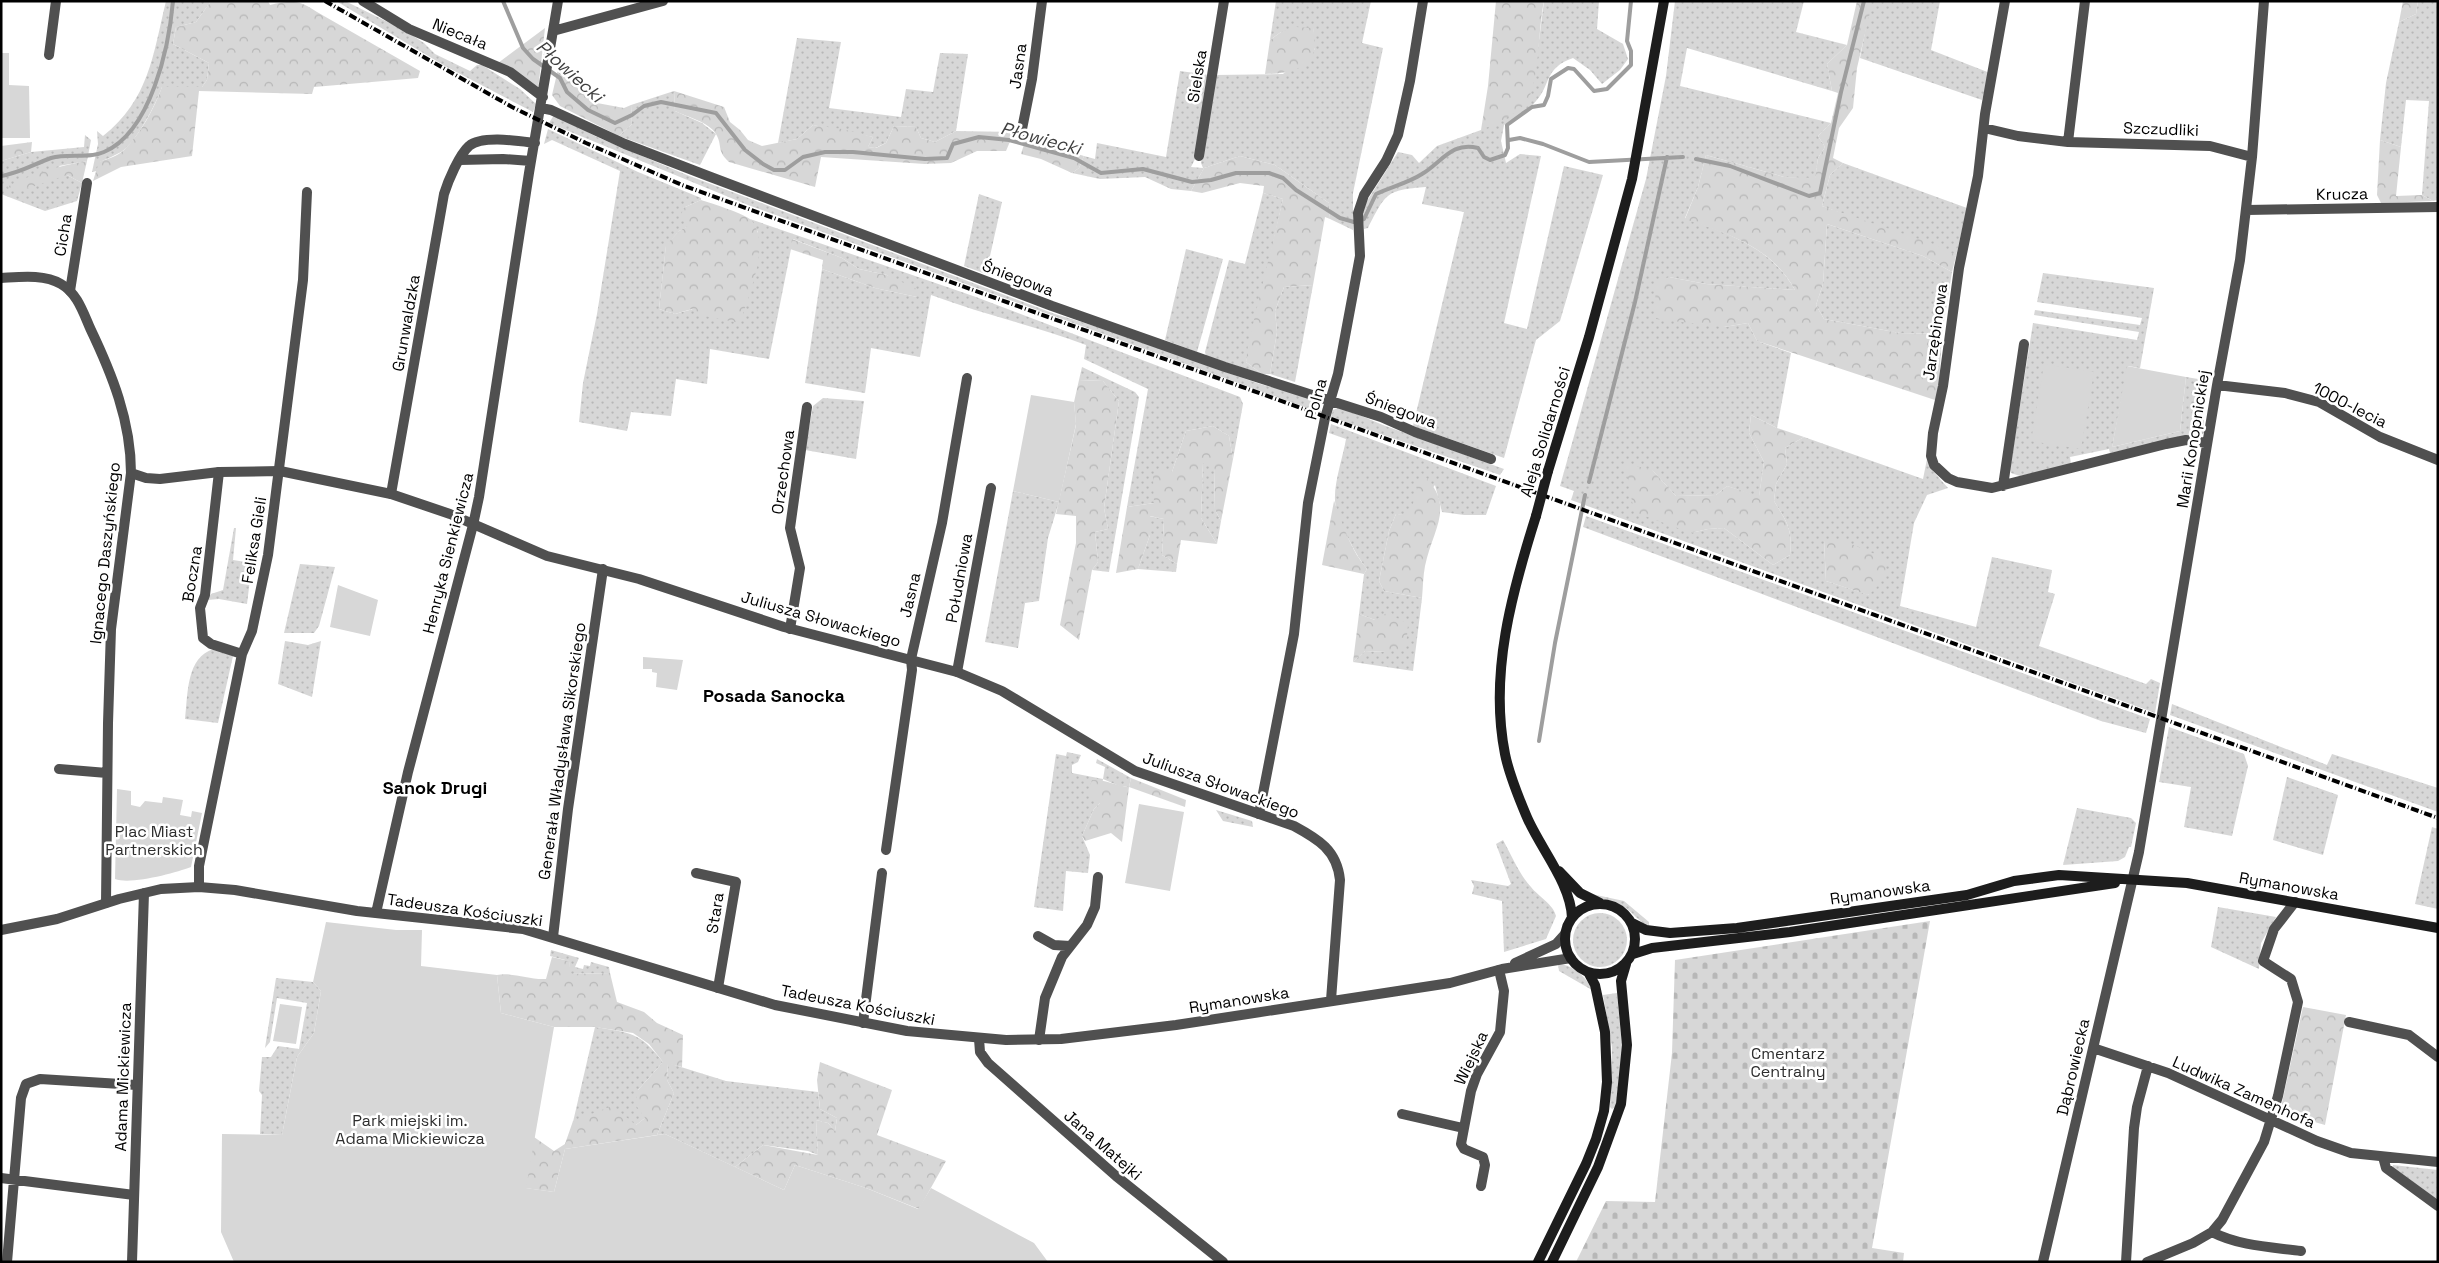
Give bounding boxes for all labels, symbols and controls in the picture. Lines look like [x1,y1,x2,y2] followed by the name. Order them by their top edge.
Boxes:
[429,13,491,55] street label: Niecała
[532,35,610,109] water label: Płowiecki
[1004,42,1032,90] street label: Jasna
[1182,48,1212,104] street label: Sielska
[998,116,1086,160] water label: Płowiecki
[2123,117,2199,141] street label: Szczudliki
[2316,183,2368,205] street label: Krucza
[49,212,77,258] street label: Cicha
[979,255,1057,301] street label: Śniegowa
[387,273,425,373] street label: Grunwaldzka
[1918,282,1952,382] street label: Jarzębinowa
[1515,364,1575,500] street label: Aleja Solidarności
[2172,368,2214,510] street label: Marii Konopnickiej
[1300,376,1332,422] street label: Polna
[2309,377,2391,433] street label: 1000-lecia
[1362,387,1440,433] street label: Śniegowa
[767,428,799,516] street label: Orzechowa
[85,461,125,645] street label: Ignacego Daszyńskiego
[418,470,478,636] street label: Henryka Sienkiewicza
[237,495,271,585] street label: Feliksa Gieli
[941,532,977,624] street label: Południowa
[177,544,207,604] street label: Boczna
[895,570,925,620] street label: Jasna
[739,586,903,652] street label: Juliusza Słowackiego
[534,621,590,881] street label: Generała Władysława Sikorskiego
[703,684,846,707] district label: Posada Sanocka
[1140,747,1302,823] street label: Juliusza Słowackiego
[383,776,487,799] district label: Sanok Drugi
[105,821,203,860] park label: Plac Miast Partnerskich
[2237,867,2341,905] street label: Rymanowska
[1828,875,1932,909] street label: Rymanowska
[386,889,544,931] street label: Tadeusza Kościuszki
[701,891,729,935] street label: Stara
[779,980,937,1030] street label: Tadeusza Kościuszki
[1187,982,1291,1018] street label: Rymanowska
[110,1002,136,1152] street label: Adama Mickiewicza
[2052,1016,2094,1118] street label: Dąbrowiecka
[1449,1028,1493,1088] street label: Wiejska
[1750,1043,1826,1082] park label: Cmentarz Centralny
[2169,1051,2319,1133] street label: Ludwika Zamenhofa
[1060,1105,1146,1185] street label: Jana Matejki
[335,1110,485,1149] park label: Park miejski im. Adama Mickiewicza

